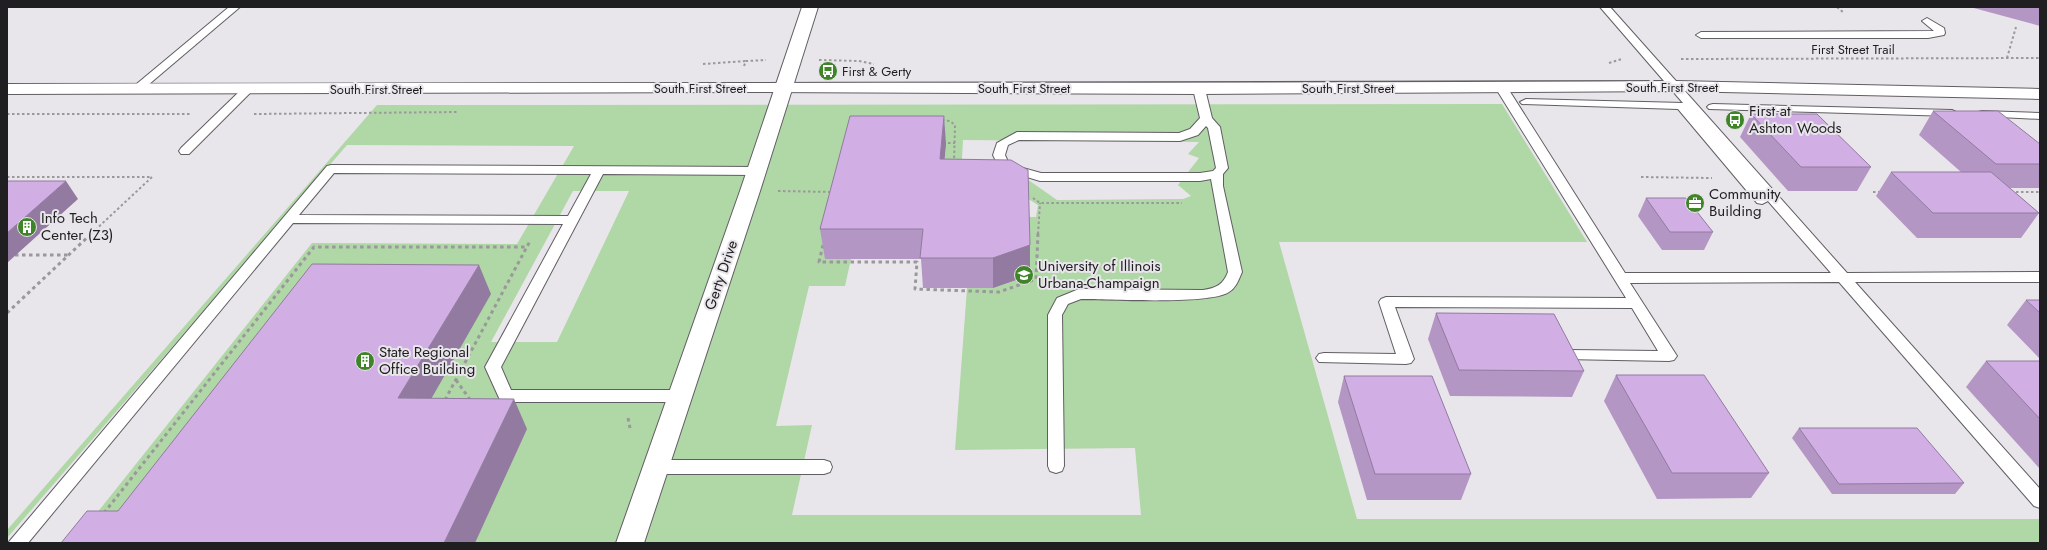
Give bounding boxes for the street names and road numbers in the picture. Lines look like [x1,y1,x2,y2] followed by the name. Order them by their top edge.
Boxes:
[1811,40,1895,59] street label: First Street Trail
[1626,78,1719,97] street label: South First Street
[654,79,747,98] street label: South First Street
[978,79,1071,98] street label: South First Street
[1302,79,1395,98] street label: South First Street
[330,80,423,99] street label: South First Street
[699,237,743,313] street label: Gerty Drive

